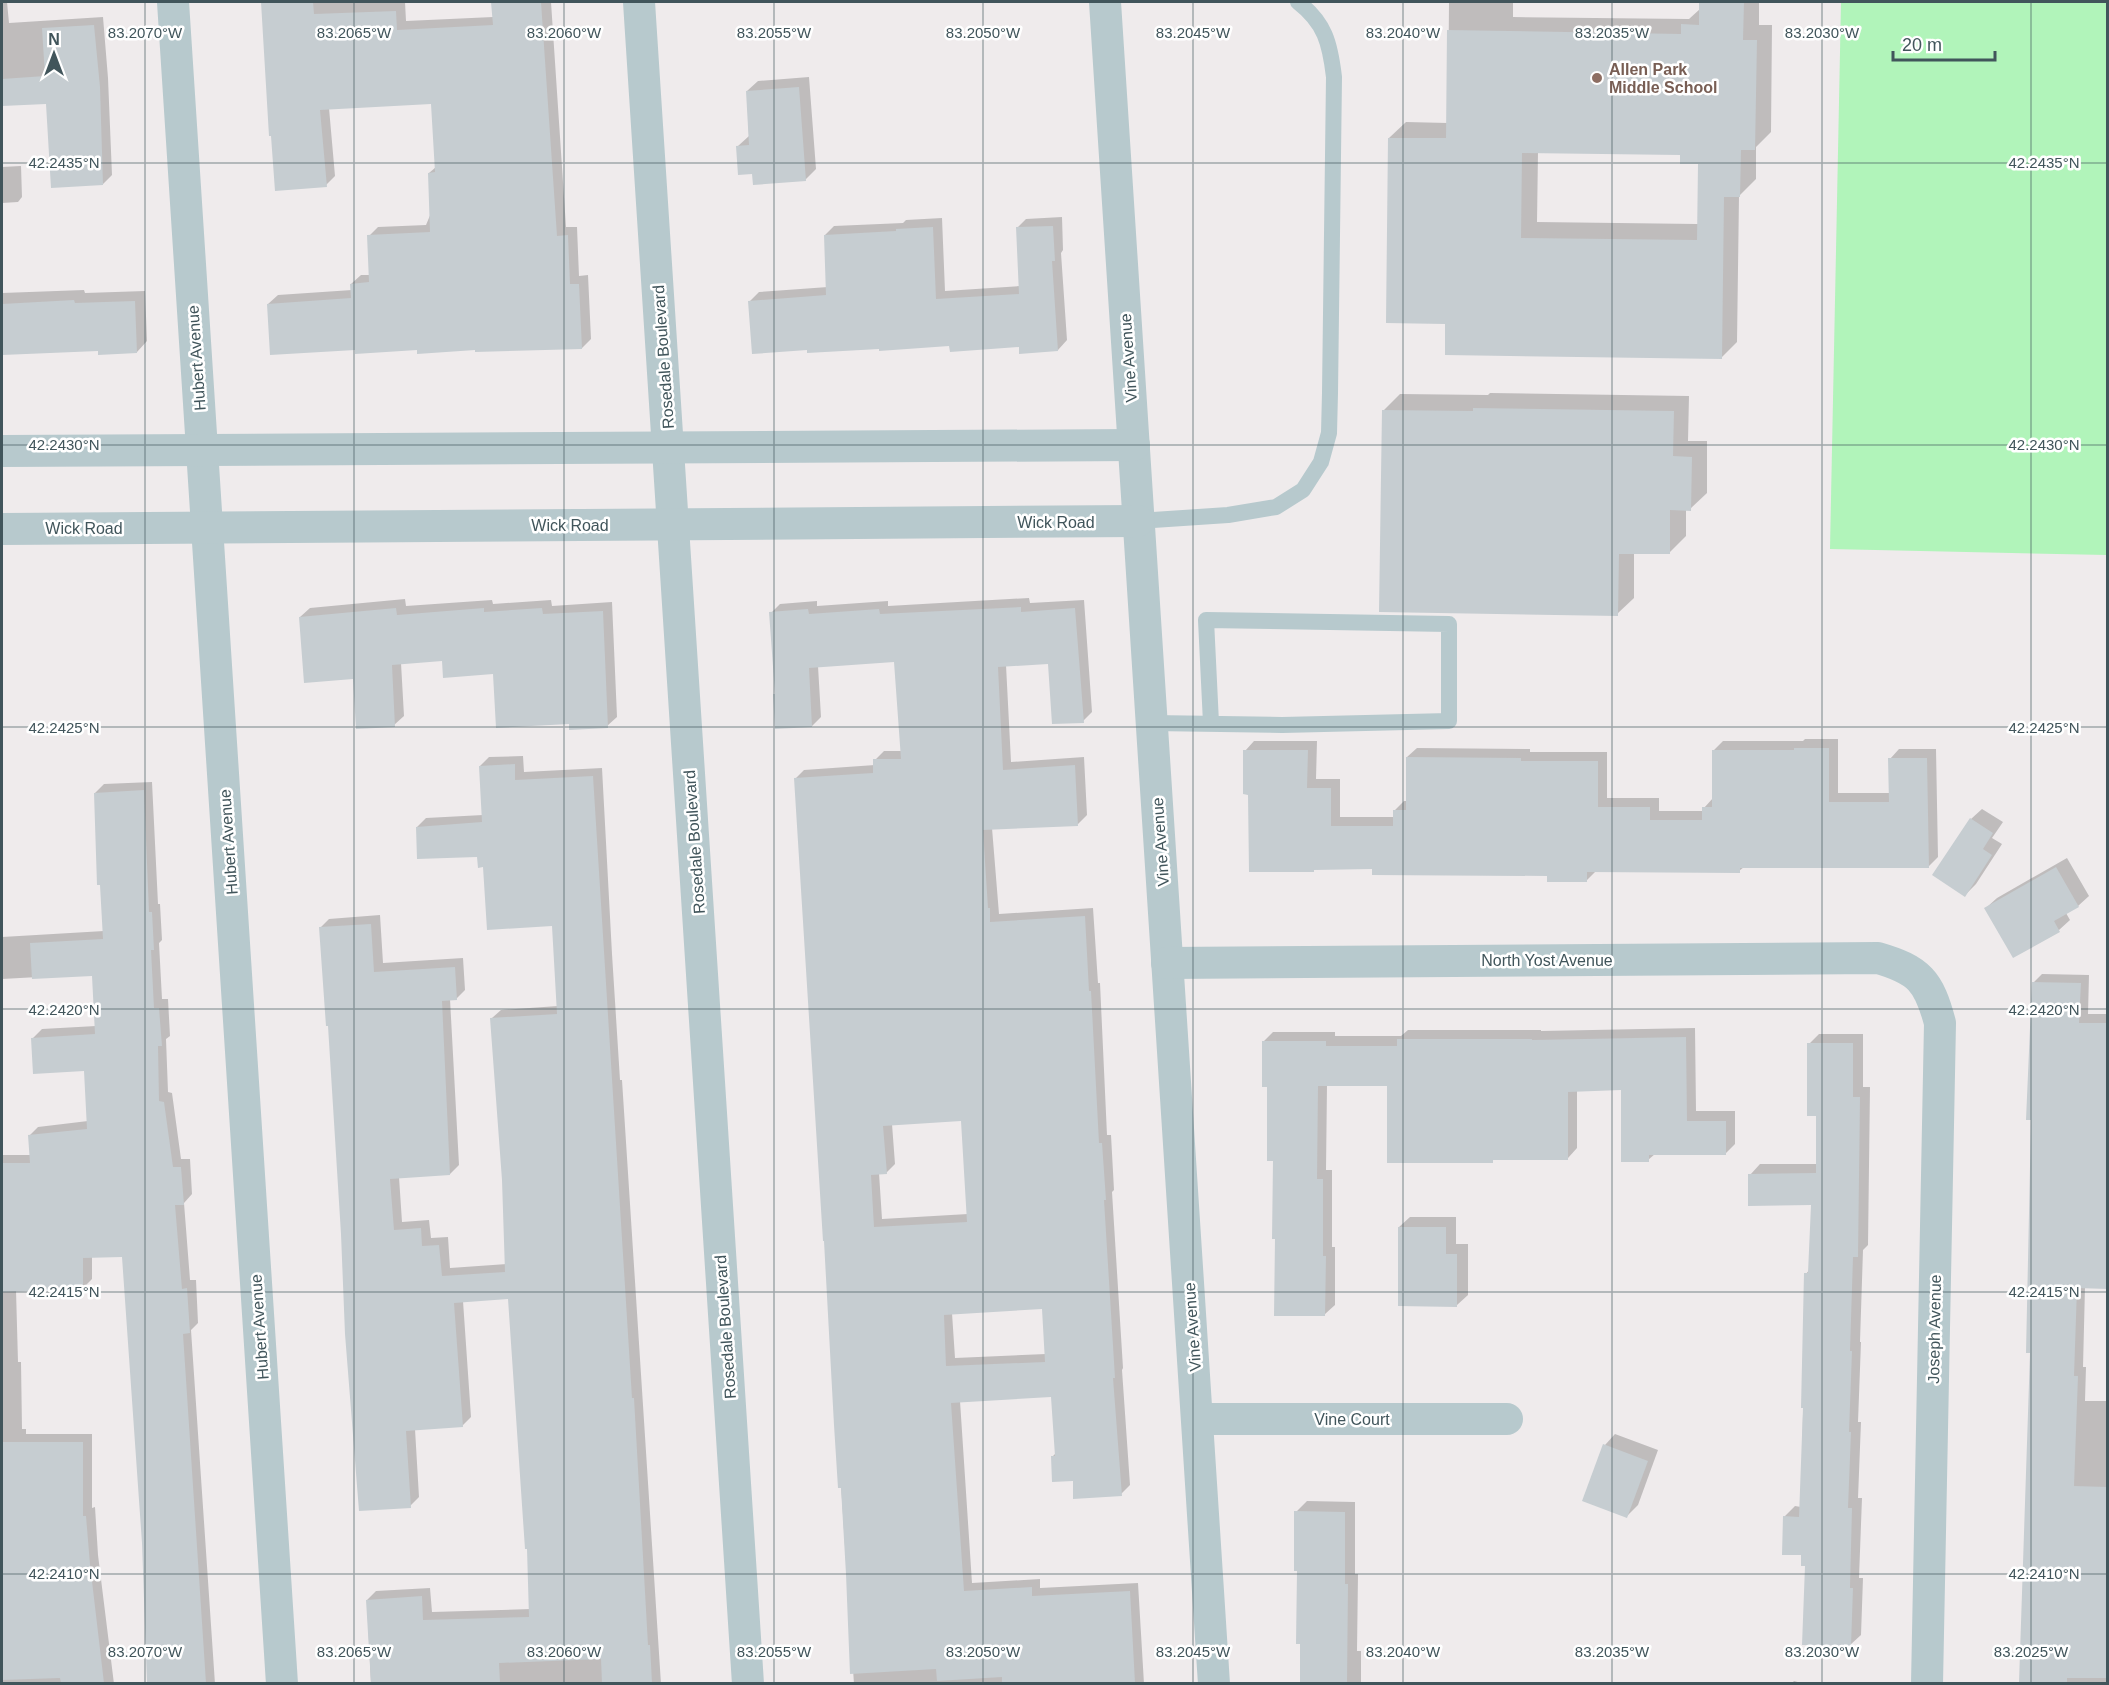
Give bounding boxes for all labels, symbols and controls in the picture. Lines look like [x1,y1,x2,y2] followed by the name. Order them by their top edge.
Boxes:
[24,24,84,84] north arrow
[108,24,183,41] text: 83.2070°W
[317,24,392,41] text: 83.2065°W
[527,24,602,41] text: 83.2060°W
[737,24,812,41] text: 83.2055°W
[946,24,1021,41] text: 83.2050°W
[1156,24,1231,41] text: 83.2045°W
[1366,24,1441,41] text: 83.2040°W
[1575,24,1650,41] text: 83.2035°W
[1785,24,1860,41] text: 83.2030°W
[1893,24,1995,62] scale bar
[48,31,60,48] text: N
[1902,35,1942,55] text: 20 m
[1609,61,1717,96] place label: Allen Park Middle School
[1590,71,1604,85] marker: Allen Park Middle School
[28,154,100,171] text: 42.2435°N
[2008,154,2080,171] text: 42.2435°N
[650,285,677,429] street label: Rosedale Boulevard
[184,305,209,411] street label: Hubert Avenue
[1117,313,1140,403] street label: Vine Avenue
[28,436,100,453] text: 42.2430°N
[2008,436,2080,453] text: 42.2430°N
[1017,514,1095,531] street label: Wick Road
[531,517,609,534] street label: Wick Road
[45,520,123,537] street label: Wick Road
[28,719,100,736] text: 42.2425°N
[2008,719,2080,736] text: 42.2425°N
[681,770,708,914] street label: Rosedale Boulevard
[216,789,241,895] street label: Hubert Avenue
[1149,797,1172,887] street label: Vine Avenue
[1481,952,1613,969] street label: North Yost Avenue
[28,1001,100,1018] text: 42.2420°N
[2008,1001,2080,1018] text: 42.2420°N
[712,1255,739,1399] street label: Rosedale Boulevard
[247,1274,272,1380] street label: Hubert Avenue
[1925,1274,1944,1384] street label: Joseph Avenue
[1181,1282,1204,1372] street label: Vine Avenue
[28,1283,100,1300] text: 42.2415°N
[2008,1283,2080,1300] text: 42.2415°N
[1314,1411,1390,1428] street label: Vine Court
[28,1565,100,1582] text: 42.2410°N
[2008,1565,2080,1582] text: 42.2410°N
[108,1643,183,1660] text: 83.2070°W
[317,1643,392,1660] text: 83.2065°W
[527,1643,602,1660] text: 83.2060°W
[737,1643,812,1660] text: 83.2055°W
[946,1643,1021,1660] text: 83.2050°W
[1156,1643,1231,1660] text: 83.2045°W
[1366,1643,1441,1660] text: 83.2040°W
[1575,1643,1650,1660] text: 83.2035°W
[1785,1643,1860,1660] text: 83.2030°W
[1994,1643,2069,1660] text: 83.2025°W

